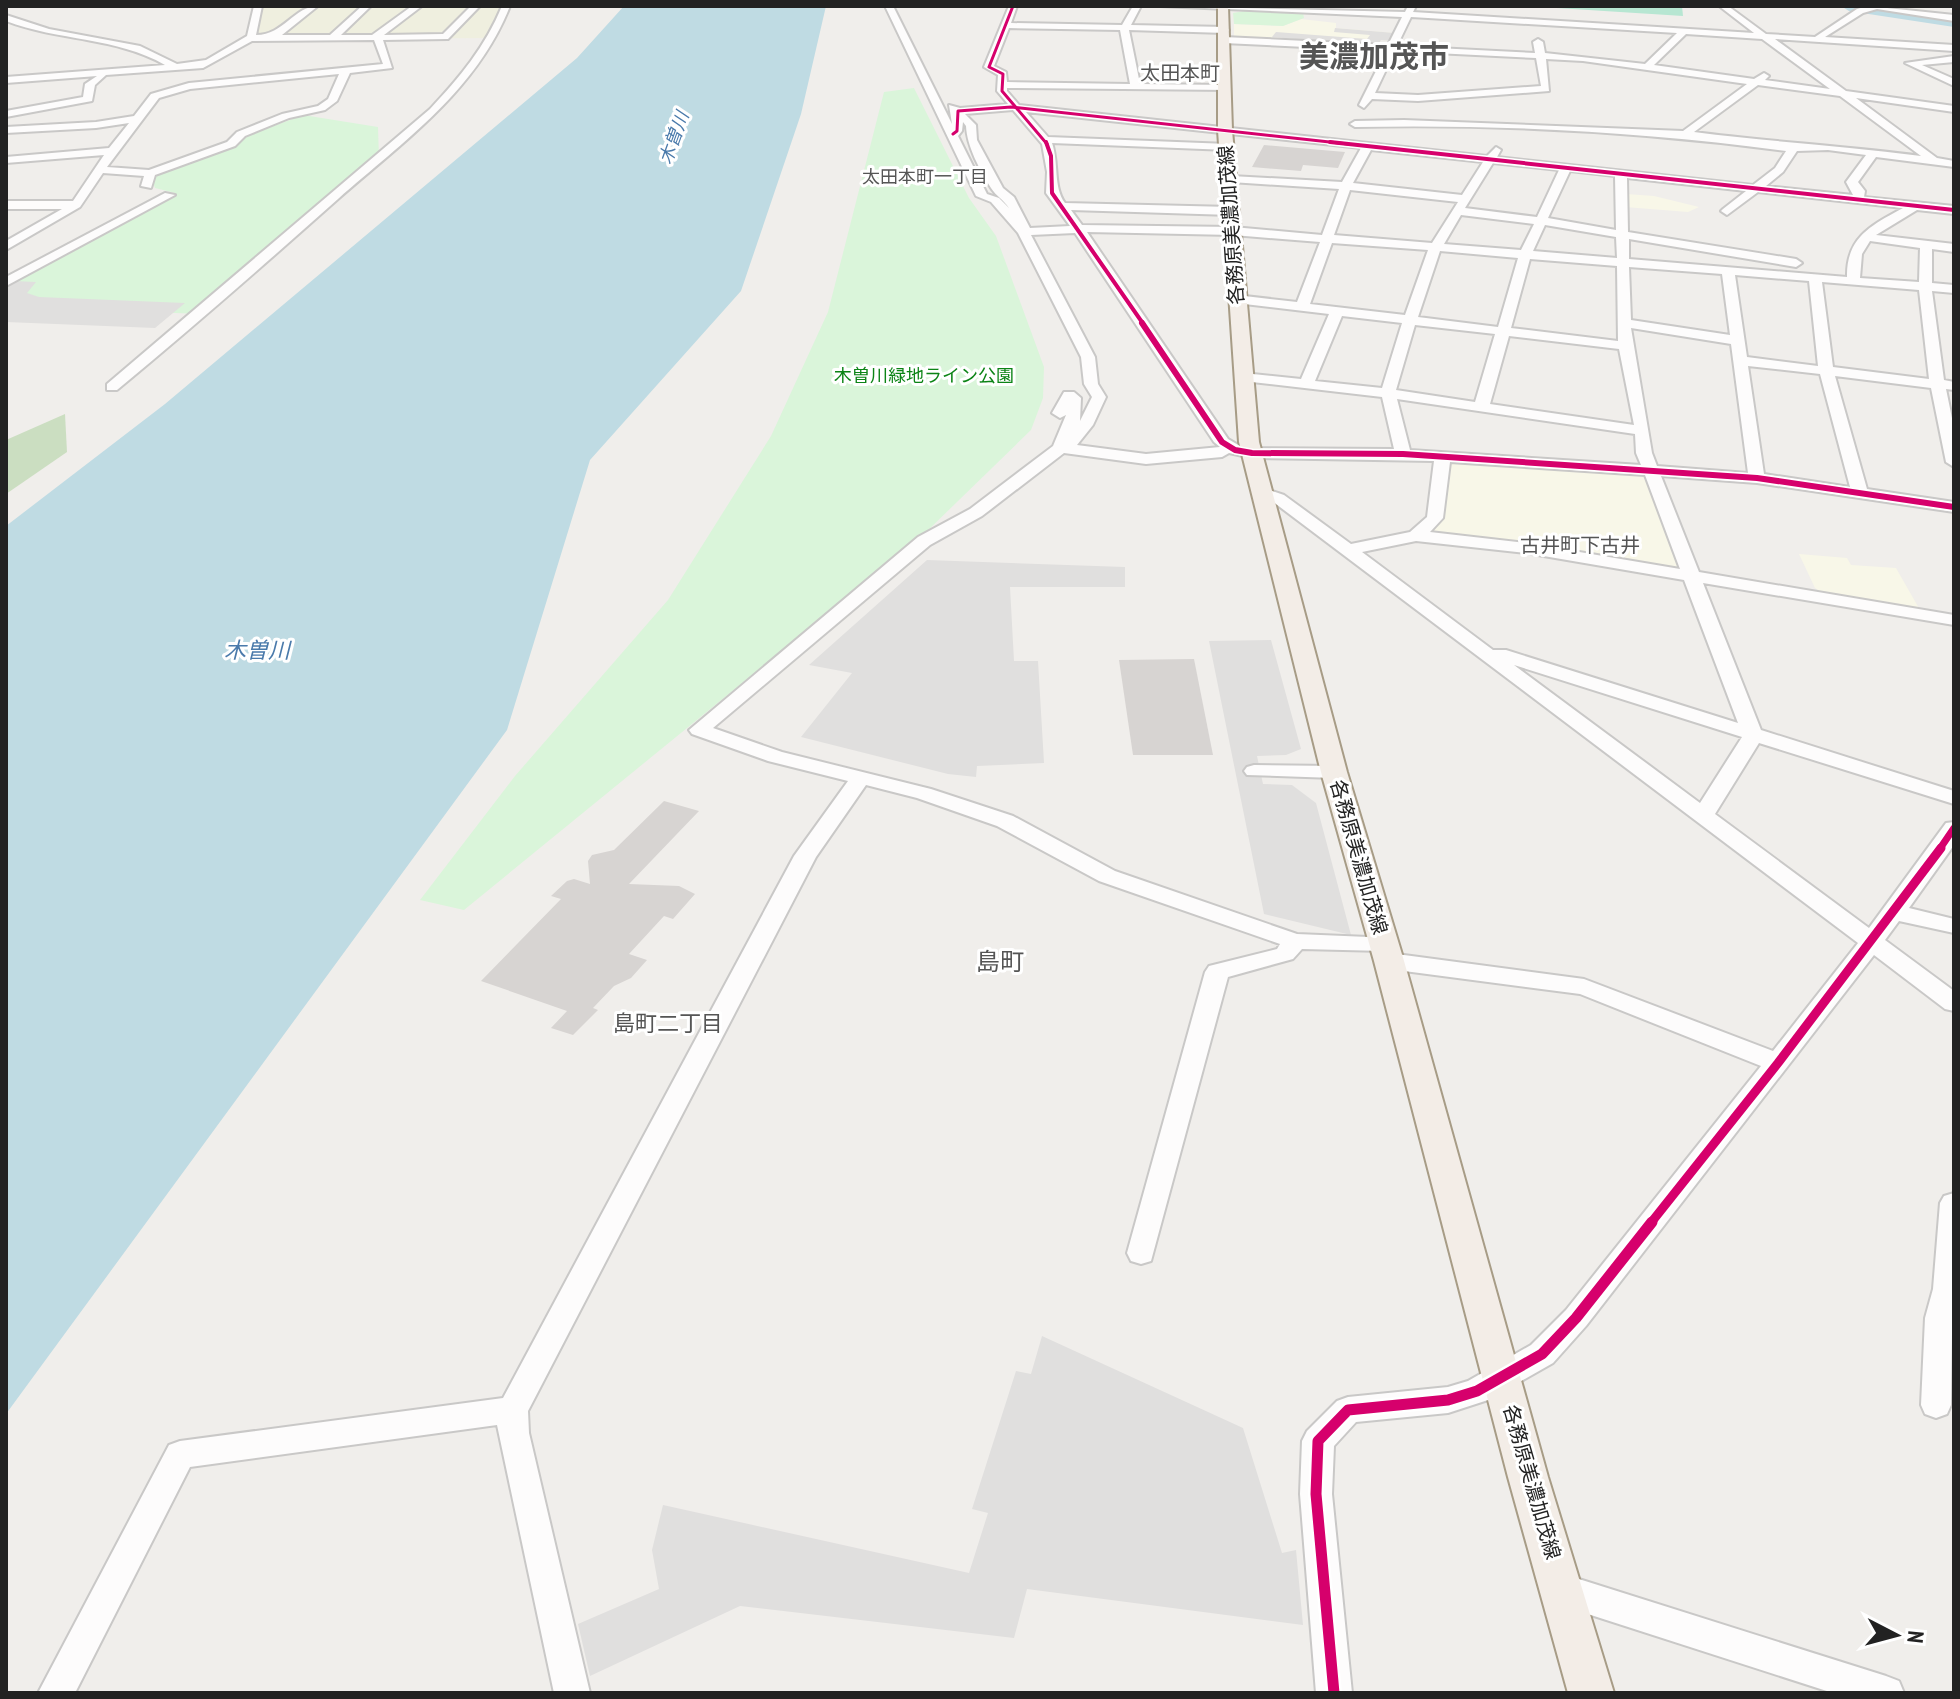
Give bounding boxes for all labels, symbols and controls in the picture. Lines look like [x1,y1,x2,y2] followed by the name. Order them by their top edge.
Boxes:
[1299,36,1449,75] district label: 美濃加茂市
[1140,60,1220,86] district label: 太田本町
[653,107,694,167] water label: 木曽川
[1212,144,1250,306] street label: 各務原美濃加茂線
[862,165,988,188] district label: 太田本町一丁目
[834,364,1014,387] park label: 木曽川緑地ライン公園
[1520,532,1640,558] district label: 古井町下古井
[224,636,292,664] water label: 木曽川
[1324,777,1394,937] street label: 各務原美濃加茂線
[976,946,1024,977] district label: 島町
[613,1009,723,1037] district label: 島町二丁目
[1497,1402,1567,1562] street label: 各務原美濃加茂線
[1856,1595,1936,1675] north arrow
[1901,1630,1930,1644] text: N

